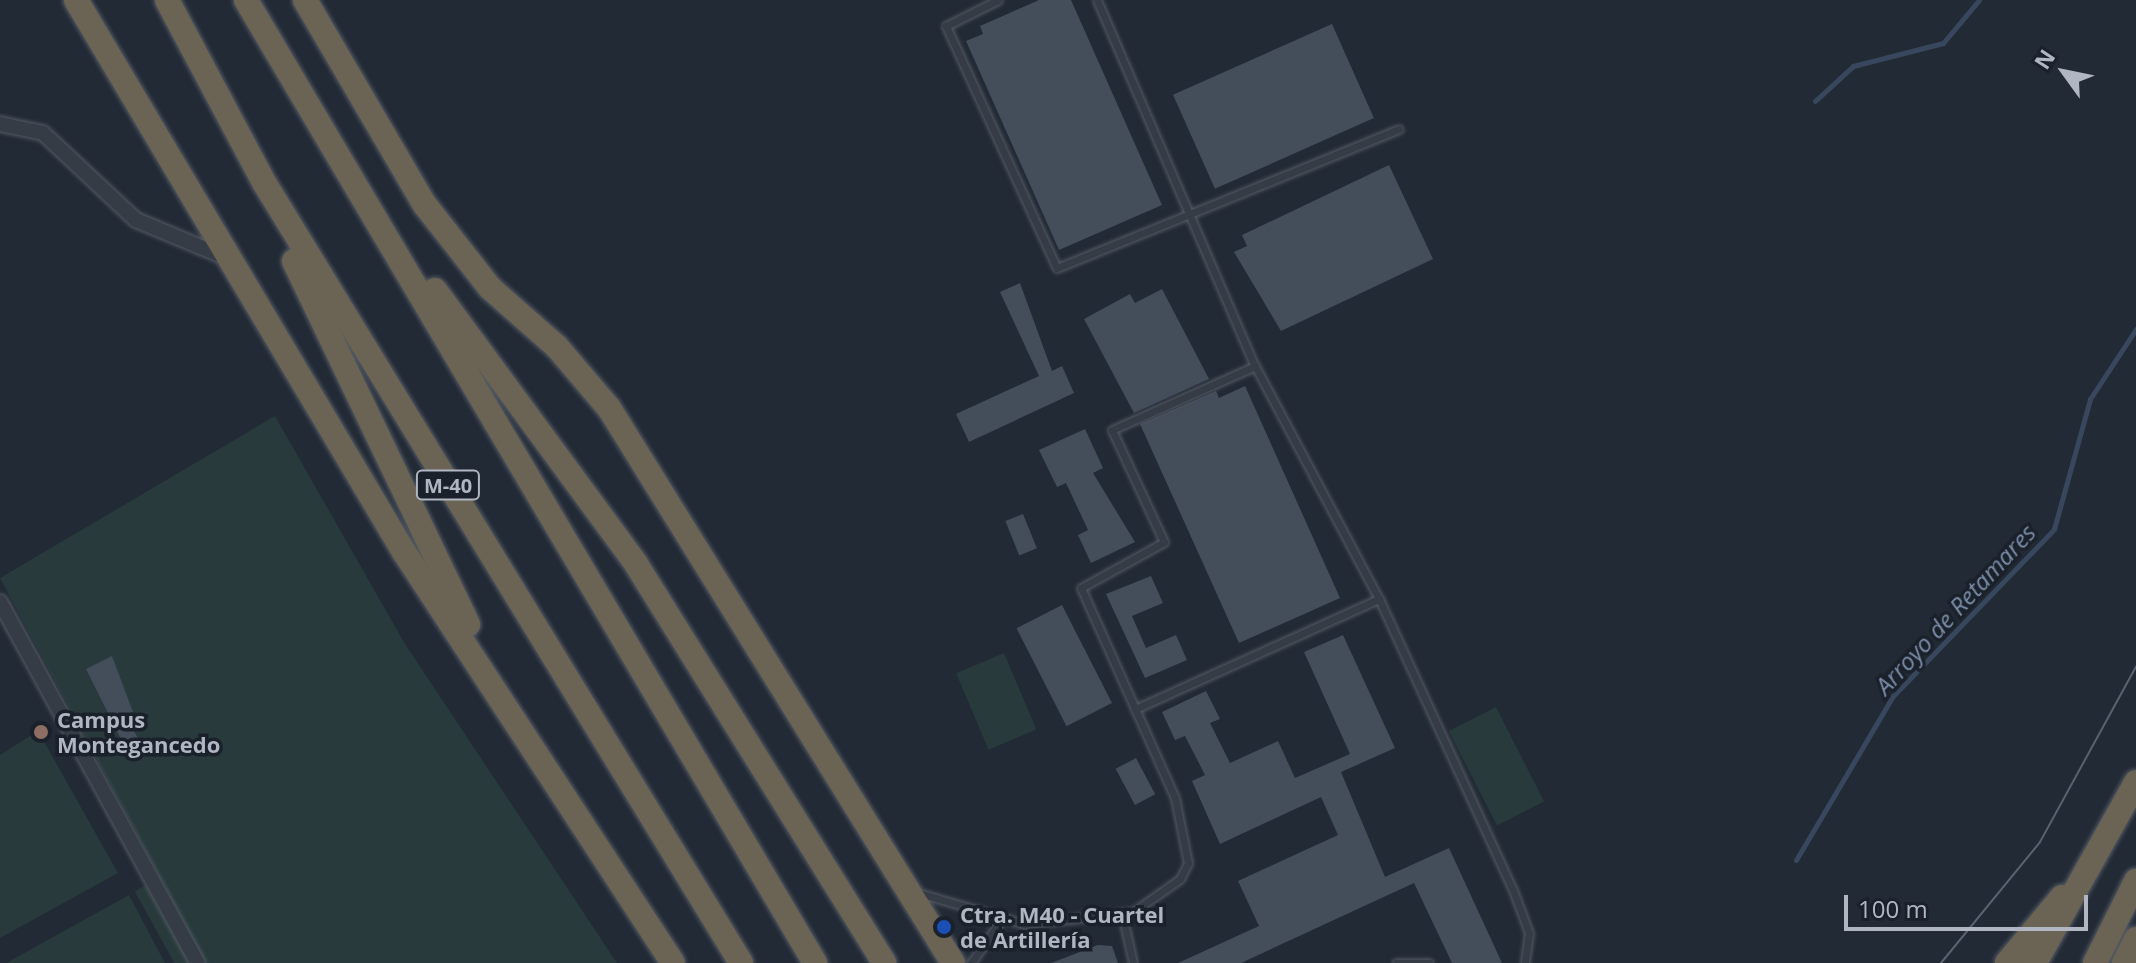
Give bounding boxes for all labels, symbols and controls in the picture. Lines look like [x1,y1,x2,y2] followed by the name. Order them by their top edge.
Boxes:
[2024,32,2104,112] north arrow
[2026,43,2061,75] text: N
[414,469,482,501] road number: M-40
[1869,518,2041,700] water label: Arroyo de Retamares
[57,706,220,758] place label: Campus Montegancedo
[32,723,50,741] marker: Campus Montegancedo
[1848,879,2092,929] scale bar
[1858,892,1928,925] text: 100 m
[960,901,1164,952] place label: Ctra. M40 - Cuartel de Artillería
[935,918,953,936] marker: Ctra. M40 - Cuartel de Artillería

